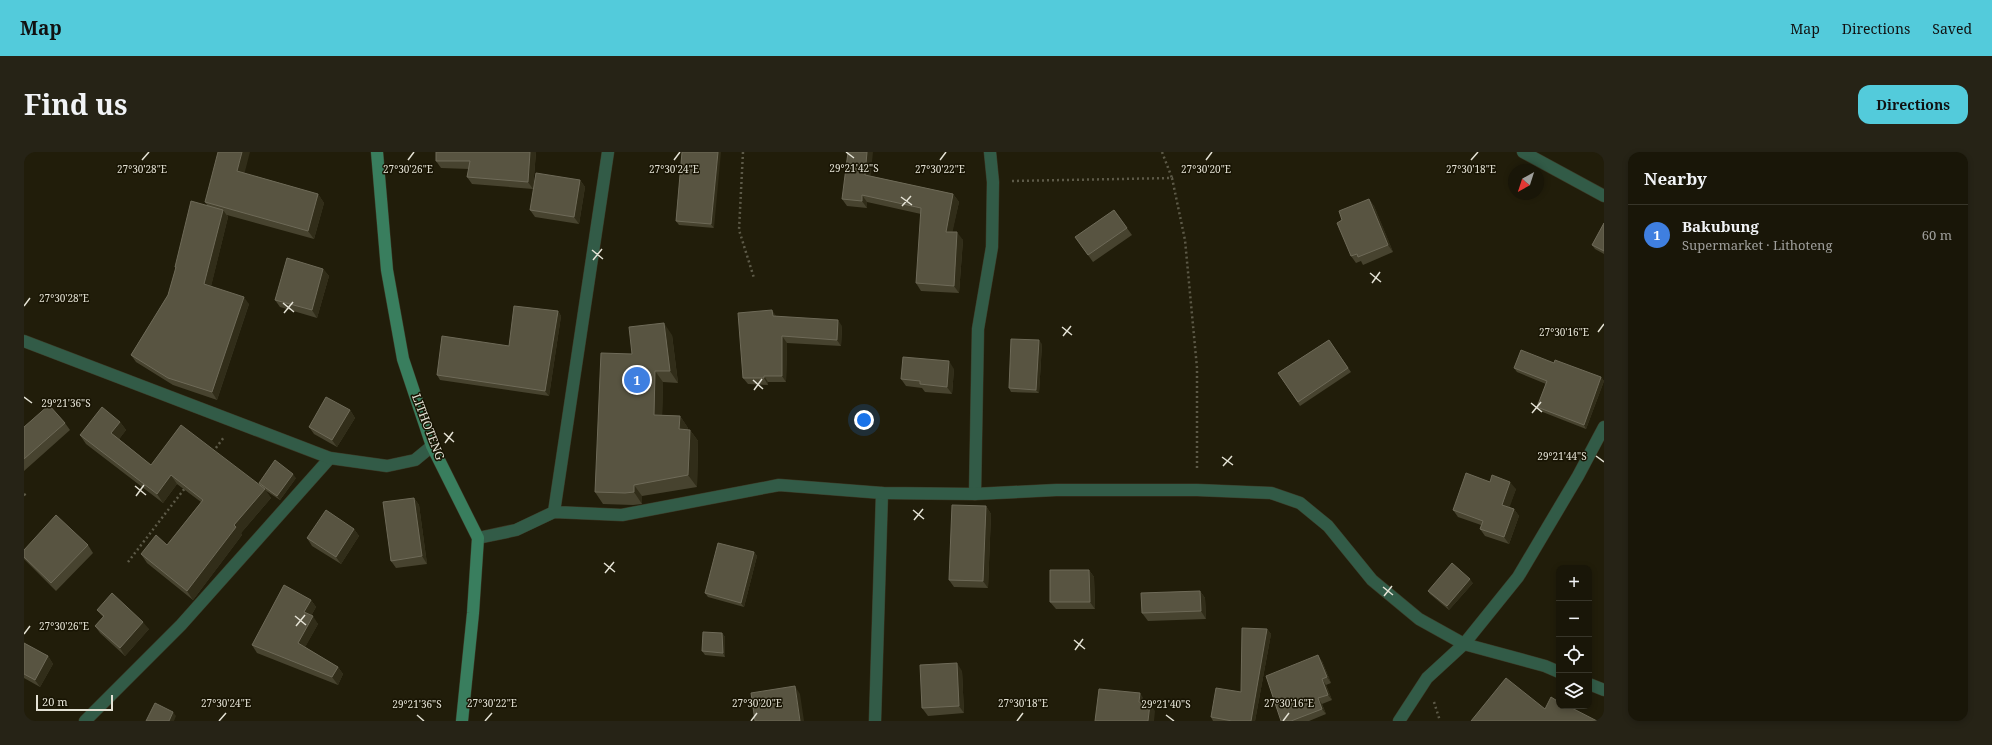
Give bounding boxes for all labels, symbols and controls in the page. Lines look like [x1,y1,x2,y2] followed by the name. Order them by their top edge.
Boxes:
[20,15,62,41] text: Map
[1790,19,1820,38] text: Map
[1842,19,1910,38] text: Directions
[1932,19,1972,38] text: Saved
[24,85,128,123] text: Find us
[1858,85,1968,124] button: Directions
[829,161,879,175] text: 29°21'42"S
[117,162,167,176] text: 27°30'28"E
[383,162,433,176] text: 27°30'26"E
[649,162,699,176] text: 27°30'24"E
[915,162,965,176] text: 27°30'22"E
[1181,162,1231,176] text: 27°30'20"E
[1446,162,1496,176] text: 27°30'18"E
[1508,164,1544,200] north arrow
[1644,167,1707,190] text: Nearby
[1682,216,1759,236] text: Bakubung
[1653,226,1661,244] text: 1
[1922,226,1952,244] text: 60 m
[1682,236,1833,254] text: Supermarket · Lithoteng
[39,291,89,305] text: 27°30'28"E
[1539,325,1589,339] text: 27°30'16"E
[624,365,650,395] pin: 1
[408,391,449,463] street label: LITHOTENG
[41,396,91,410] text: 29°21'36"S
[854,410,874,430] your location
[1537,449,1587,463] text: 29°21'44"S
[1556,565,1592,709] map controls
[1556,565,1592,601] button: +
[1556,601,1592,637] button: −
[39,619,89,633] text: 27°30'26"E
[1556,637,1592,673] button: locate
[1556,673,1592,709] button: layers
[36,693,113,712] scale bar
[42,694,68,709] text: 20 m
[201,696,251,710] text: 27°30'24"E
[467,696,517,710] text: 27°30'22"E
[732,696,782,710] text: 27°30'20"E
[998,696,1048,710] text: 27°30'18"E
[1264,696,1314,710] text: 27°30'16"E
[392,697,442,711] text: 29°21'36"S
[1141,697,1191,711] text: 29°21'40"S

